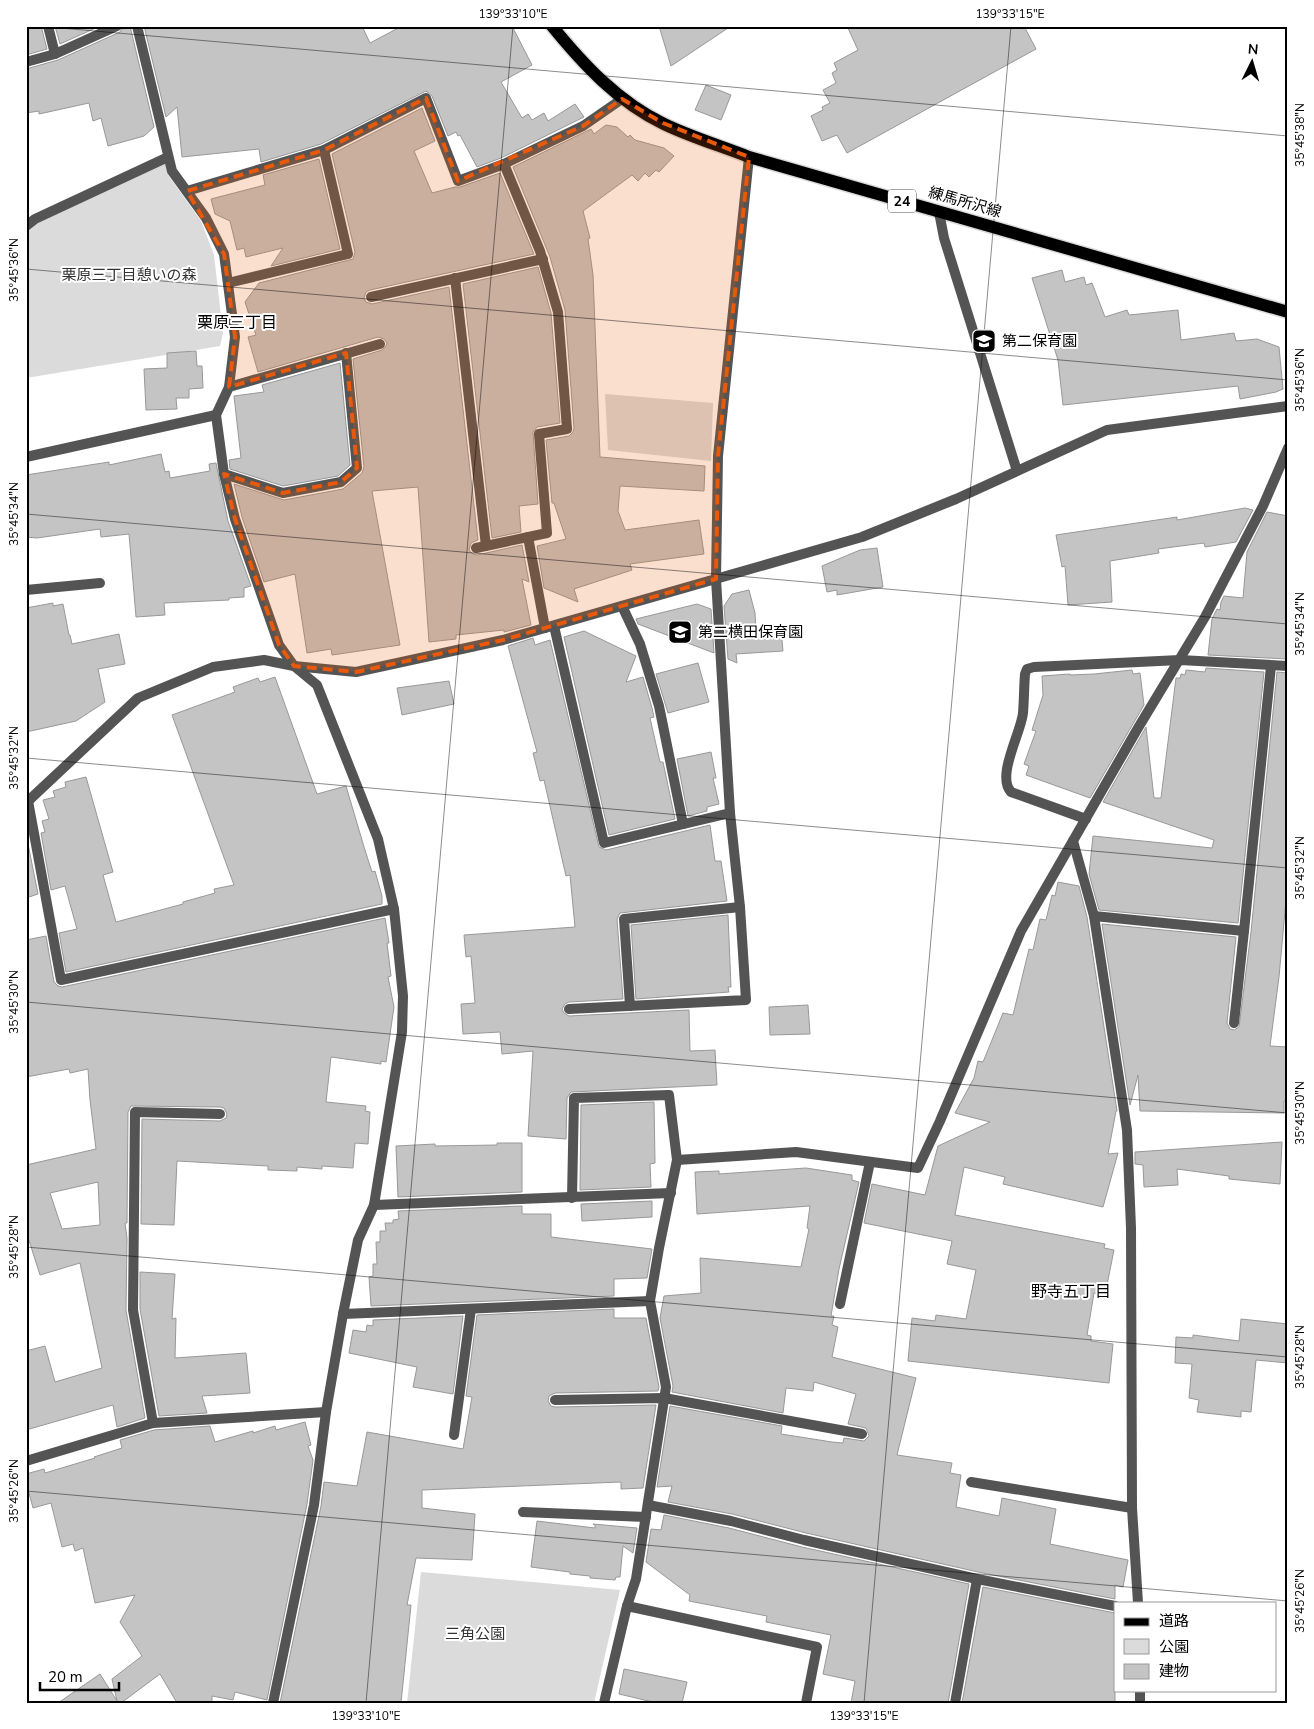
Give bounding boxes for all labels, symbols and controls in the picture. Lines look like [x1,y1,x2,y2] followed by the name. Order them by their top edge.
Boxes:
[478,6,548,22] text: 139°33'10"E
[975,6,1045,22] text: 139°33'15"E
[1226,38,1276,88] north arrow
[1247,40,1259,59] text: N
[1292,103,1308,167] text: 35°45'38"N
[926,182,1004,222] street label: 練馬所沢線
[888,190,916,212] road number: 24
[6,238,22,302] text: 35°45'36"N
[61,265,197,285] park label: 栗原三丁目憩いの森
[197,312,277,334] district label: 栗原三丁目
[971,328,997,354] school or university icon: 第二保育園
[1002,331,1077,351] place label: 第二保育園
[1292,348,1308,412] text: 35°45'36"N
[6,482,22,546] text: 35°45'34"N
[1292,592,1308,656] text: 35°45'34"N
[667,619,693,645] school or university icon: 第二横田保育園
[698,622,803,642] place label: 第二横田保育園
[6,726,22,790] text: 35°45'32"N
[1292,836,1308,900] text: 35°45'32"N
[6,970,22,1034] text: 35°45'30"N
[1292,1081,1308,1145] text: 35°45'30"N
[6,1215,22,1279] text: 35°45'28"N
[1031,1281,1111,1303] district label: 野寺五丁目
[1292,1325,1308,1389] text: 35°45'28"N
[6,1459,22,1523] text: 35°45'26"N
[1292,1569,1308,1633] text: 35°45'26"N
[1114,1602,1276,1692] legend
[1159,1611,1189,1631] text: 道路
[445,1624,505,1644] park label: 三角公園
[1159,1637,1189,1657] text: 公園
[40,1659,119,1691] scale bar
[1159,1661,1189,1681] text: 建物
[48,1667,83,1687] text: 20 m
[331,1708,401,1724] text: 139°33'10"E
[829,1708,899,1724] text: 139°33'15"E

